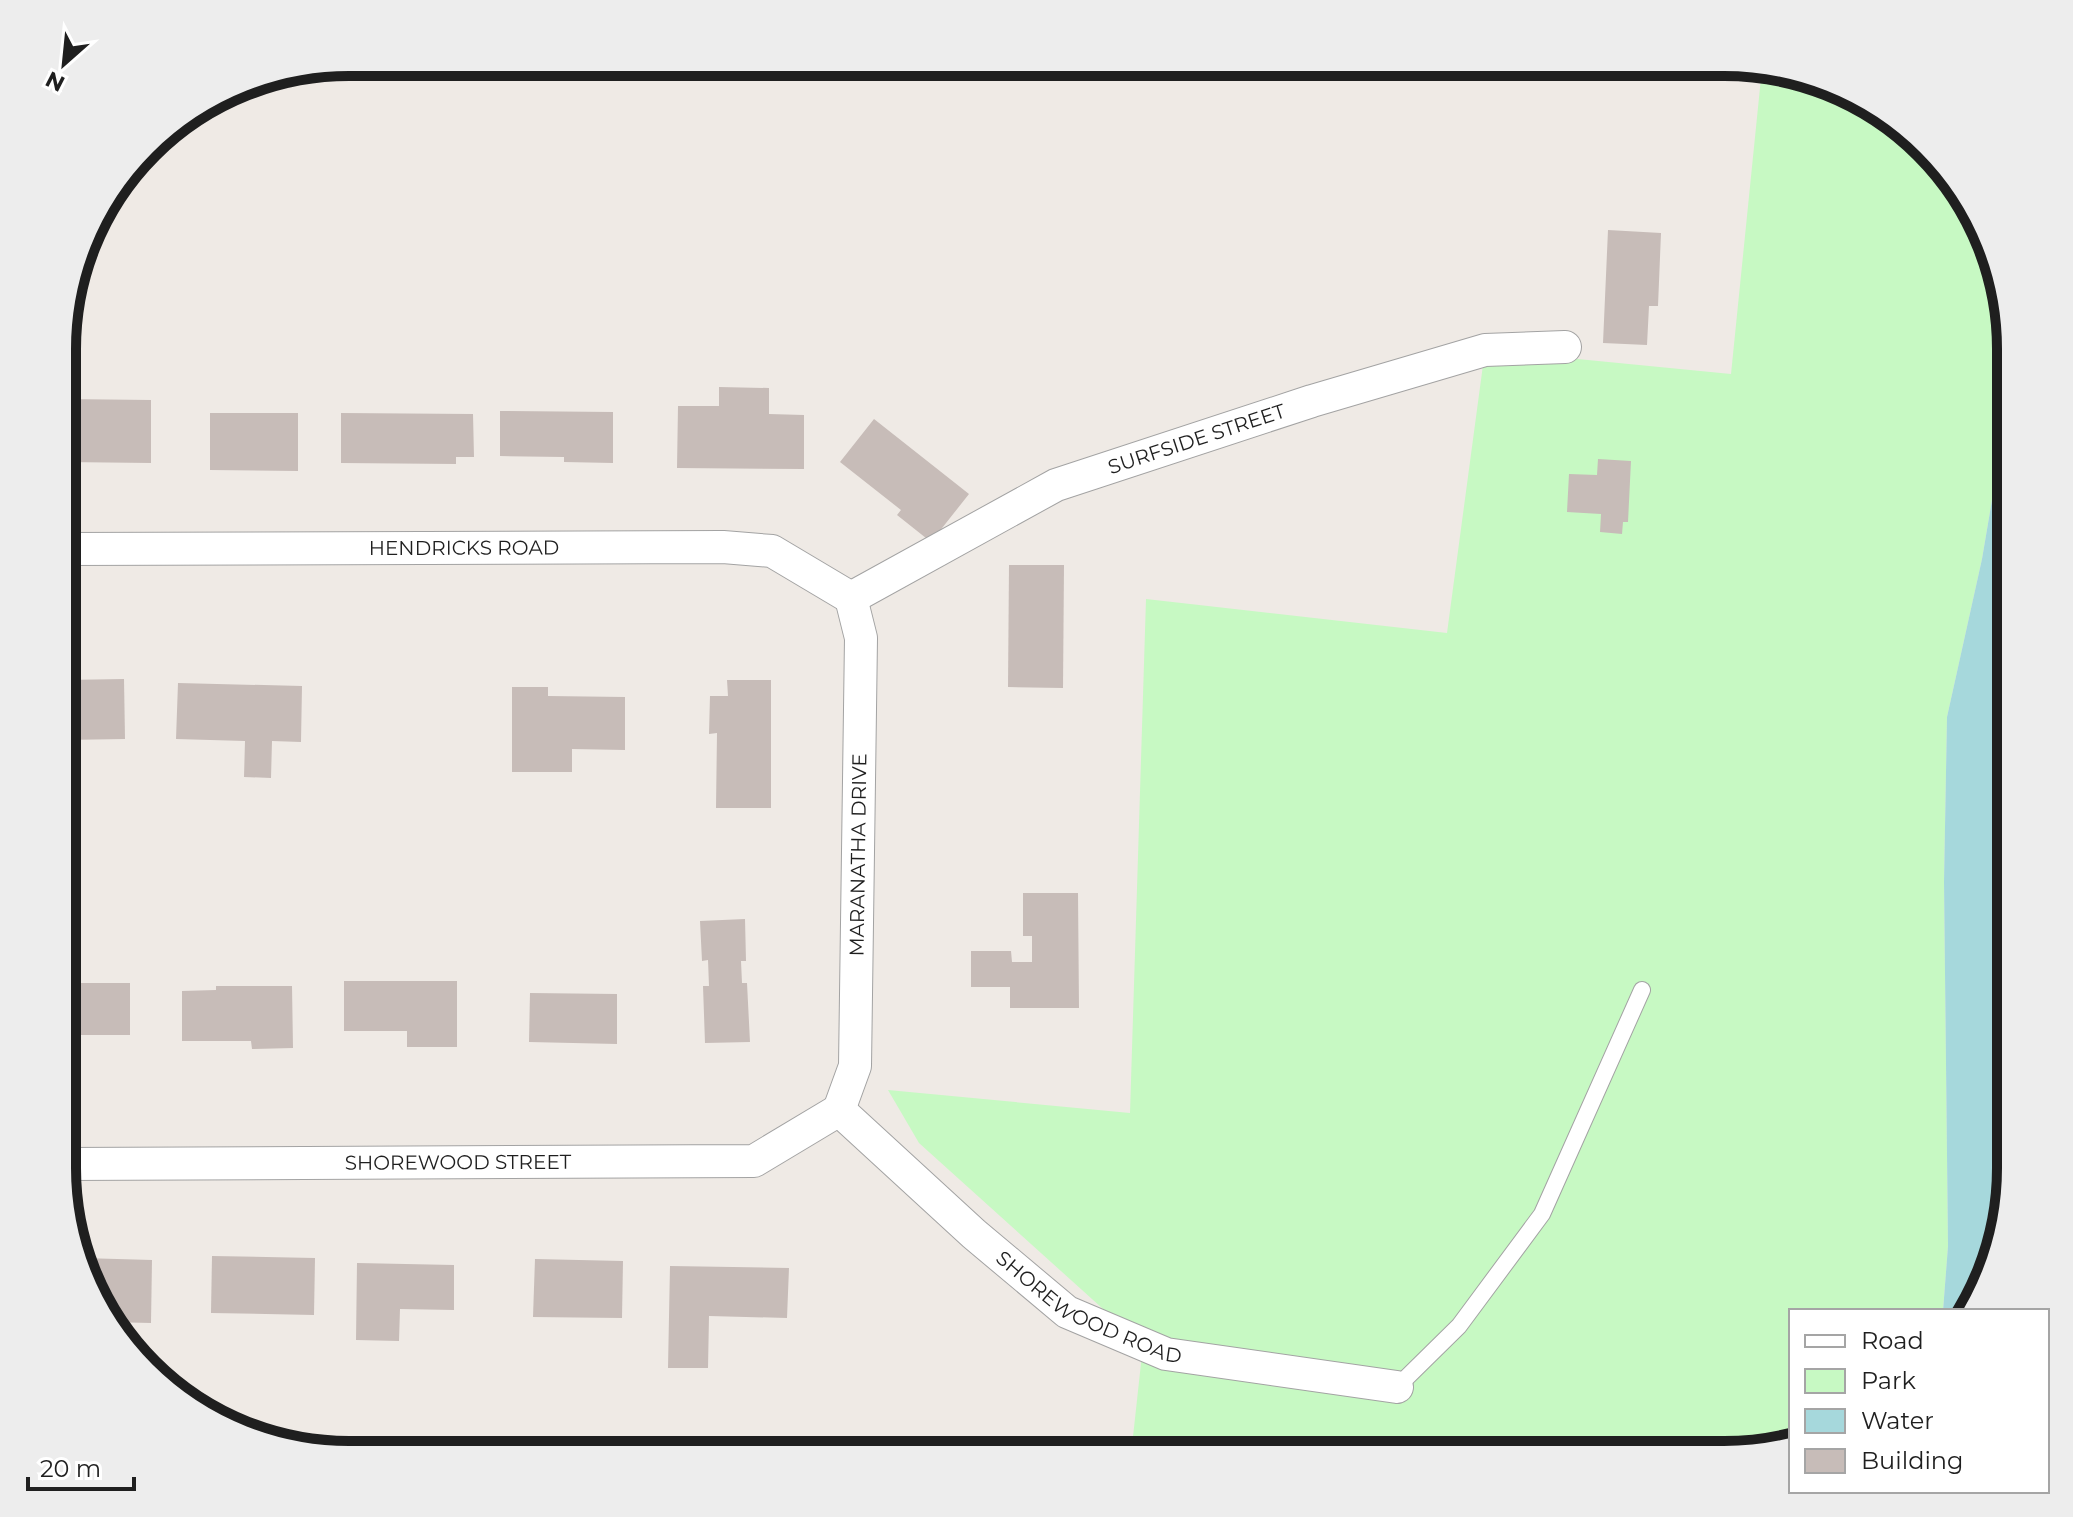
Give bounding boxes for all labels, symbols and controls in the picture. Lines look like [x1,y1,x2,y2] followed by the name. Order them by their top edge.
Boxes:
[24,24,104,104] north arrow
[41,65,69,97] text: N
[1105,398,1289,479] street label: SURFSIDE STREET
[369,535,559,560] street label: HENDRICKS ROAD
[845,753,871,957] street label: MARANATHA DRIVE
[345,1150,572,1175] street label: SHOREWOOD STREET
[991,1246,1183,1368] street label: SHOREWOOD ROAD
[1789,1309,2049,1493] legend
[1861,1326,1924,1355] text: Road
[1861,1366,1916,1395] text: Park
[1861,1406,1934,1435] text: Water
[28,1441,134,1491] scale bar
[1861,1446,1964,1475] text: Building
[40,1454,101,1483] text: 20 m

